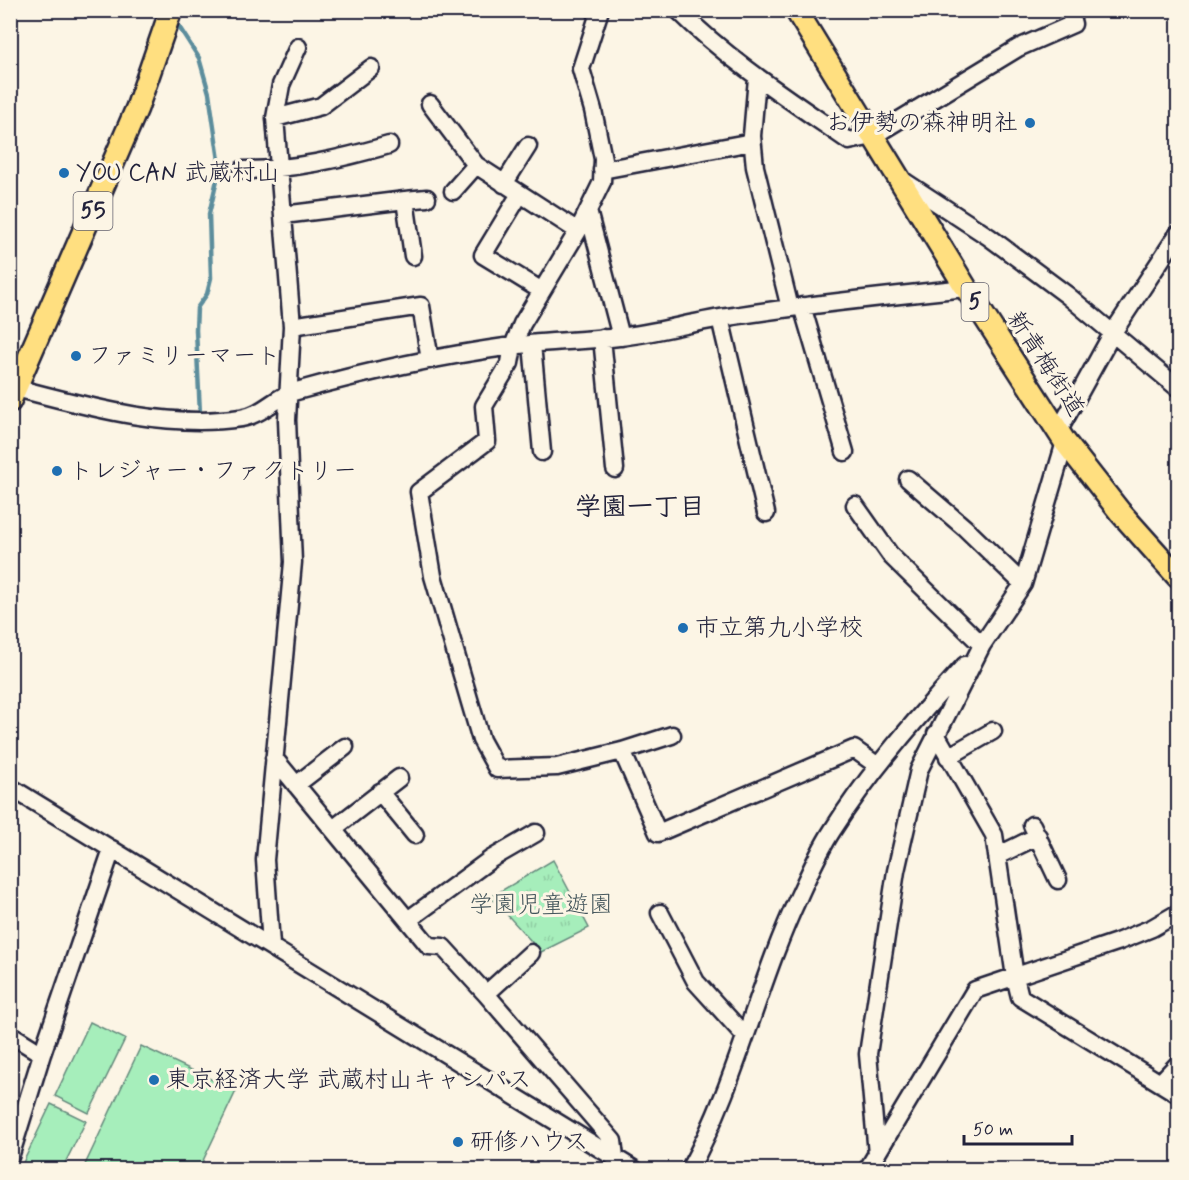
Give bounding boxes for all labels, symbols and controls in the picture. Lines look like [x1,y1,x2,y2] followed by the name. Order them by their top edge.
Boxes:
[826,108,1018,139] place label: お伊勢の森神明社
[1023,116,1037,130] marker: お伊勢の森神明社
[76,158,280,189] place label: YOU CAN 武蔵村山
[57,166,71,180] marker: YOU CAN 武蔵村山
[74,192,112,230] road number: 55
[962,283,988,321] road number: 5
[999,305,1091,423] street label: 新青梅街道
[88,341,280,372] place label: ファミリーマート
[69,349,83,363] marker: ファミリーマート
[69,456,357,487] place label: トレジャー・ファクトリー
[50,464,64,478] marker: トレジャー・ファクトリー
[575,491,705,525] district label: 学園一丁目
[695,613,863,644] place label: 市立第九小学校
[676,621,690,635] marker: 市立第九小学校
[469,890,613,921] park label: 学園児童遊園
[166,1065,532,1096] place label: 東京経済大学 武蔵村山キャンパス
[147,1073,161,1087] marker: 東京経済大学 武蔵村山キャンパス
[964,1108,1072,1146] scale bar
[973,1118,1013,1142] text: 50 m
[470,1127,589,1158] place label: 研修ハウス
[451,1135,465,1149] marker: 研修ハウス

